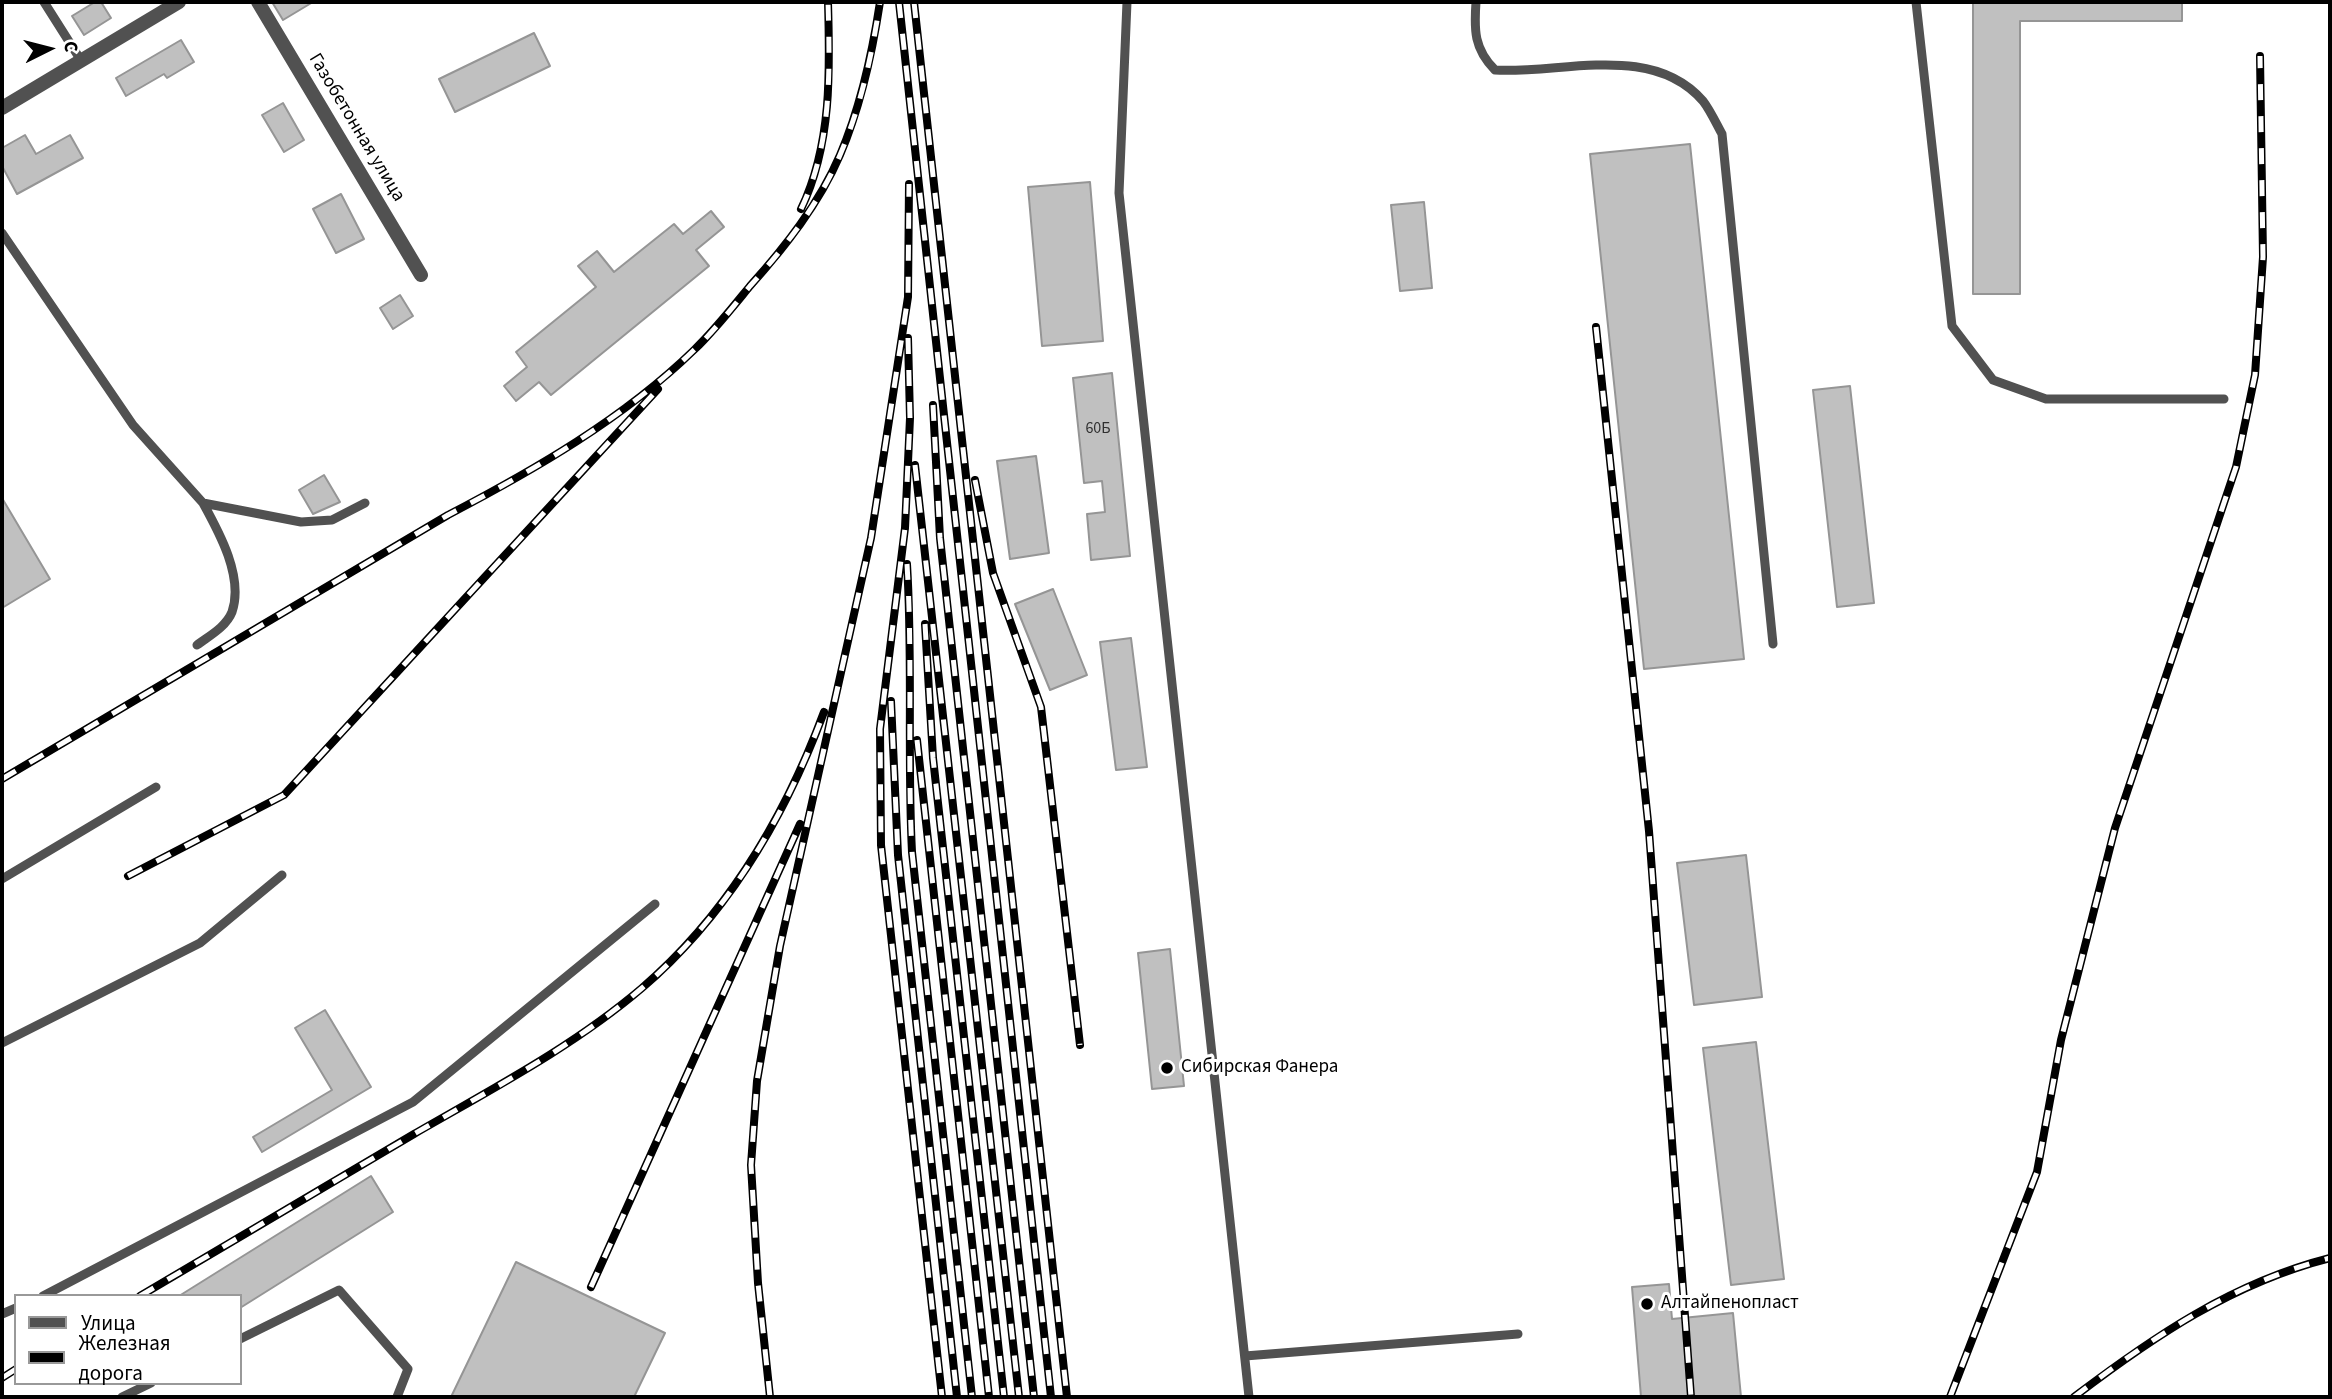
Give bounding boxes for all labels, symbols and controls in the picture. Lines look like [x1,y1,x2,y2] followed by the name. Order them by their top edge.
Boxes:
[14,14,84,84] north arrow
[56,40,84,54] text: С
[303,50,409,206] street label: Газобетонная улица
[1085,419,1111,439] house number: 60Б
[1181,1057,1338,1079] place label: Сибирская Фанера
[1159,1060,1175,1076] marker: Сибирская Фанера
[1661,1293,1799,1315] place label: Алтайпенопласт
[14,1294,242,1385] legend
[1639,1296,1655,1312] marker: Алтайпенопласт
[81,1308,136,1338] text: Улица
[79,1328,171,1388] text: Железная дорога

